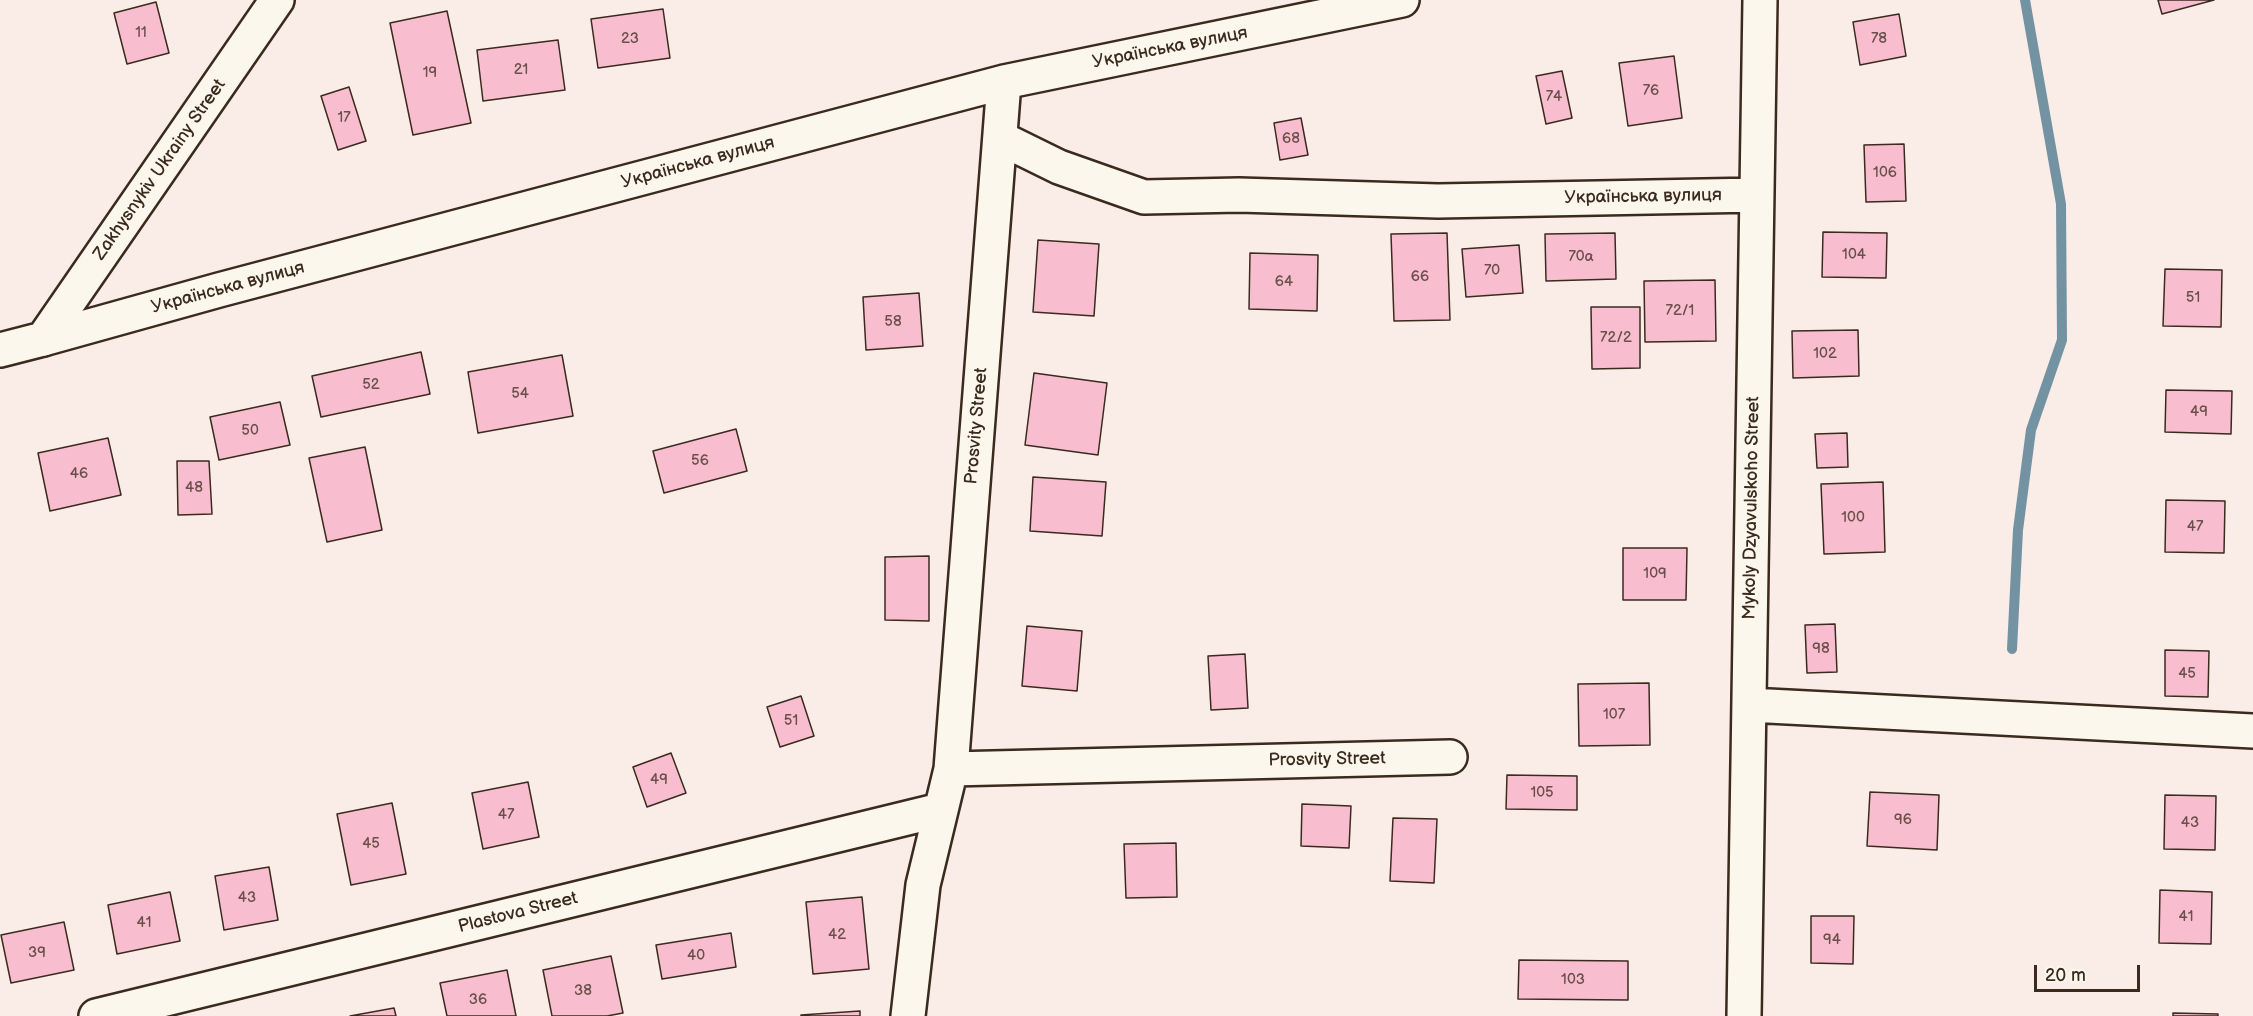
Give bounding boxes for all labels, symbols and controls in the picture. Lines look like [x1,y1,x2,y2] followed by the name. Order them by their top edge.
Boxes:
[1091,22,1249,74] street label: Українська вулиця
[135,24,147,42] house number: 11
[621,30,639,48] house number: 23
[1871,30,1887,48] house number: 78
[514,61,528,79] house number: 21
[423,64,437,82] house number: 19
[89,75,231,265] street label: Zakhysnykiv Ukrainy Street
[1643,82,1659,100] house number: 76
[1546,88,1562,106] house number: 74
[337,109,351,127] house number: 17
[1282,130,1300,148] house number: 68
[619,132,777,194] street label: Українська вулиця
[1873,164,1897,182] house number: 106
[1564,185,1722,209] street label: Українська вулиця
[1842,246,1866,264] house number: 104
[1568,248,1594,266] house number: 70а
[149,257,307,319] street label: Українська вулиця
[1484,262,1500,280] house number: 70
[1411,268,1429,286] house number: 66
[1275,273,1293,291] house number: 64
[2186,289,2200,307] house number: 51
[1666,302,1694,320] house number: 72/1
[884,313,902,331] house number: 58
[1600,329,1632,347] house number: 72/2
[1813,345,1837,363] house number: 102
[961,367,993,485] street label: Prosvity Street
[362,376,380,394] house number: 52
[511,385,529,403] house number: 54
[1739,396,1765,620] street label: Mykoly Dzyavulskoho Street
[2190,403,2208,421] house number: 49
[241,422,259,440] house number: 50
[691,452,709,470] house number: 56
[70,465,88,483] house number: 46
[185,479,203,497] house number: 48
[1841,509,1865,527] house number: 100
[2187,518,2203,536] house number: 47
[1643,565,1667,583] house number: 109
[1812,640,1830,658] house number: 98
[2178,665,2196,683] house number: 45
[1603,706,1625,724] house number: 107
[784,712,798,730] house number: 51
[1268,748,1386,772] street label: Prosvity Street
[650,771,668,789] house number: 49
[1530,784,1554,802] house number: 105
[498,806,514,824] house number: 47
[1894,811,1912,829] house number: 96
[2181,814,2199,832] house number: 43
[362,835,380,853] house number: 45
[456,888,580,938] street label: Plastova Street
[238,889,256,907] house number: 43
[2179,908,2193,926] house number: 41
[137,914,151,932] house number: 41
[828,926,846,944] house number: 42
[1823,931,1841,949] house number: 94
[28,944,46,962] house number: 39
[687,947,705,965] house number: 40
[2037,953,2144,991] scale bar
[2045,965,2086,986] text: 20 m
[1561,971,1585,989] house number: 103
[574,982,592,1000] house number: 38
[469,991,487,1009] house number: 36

